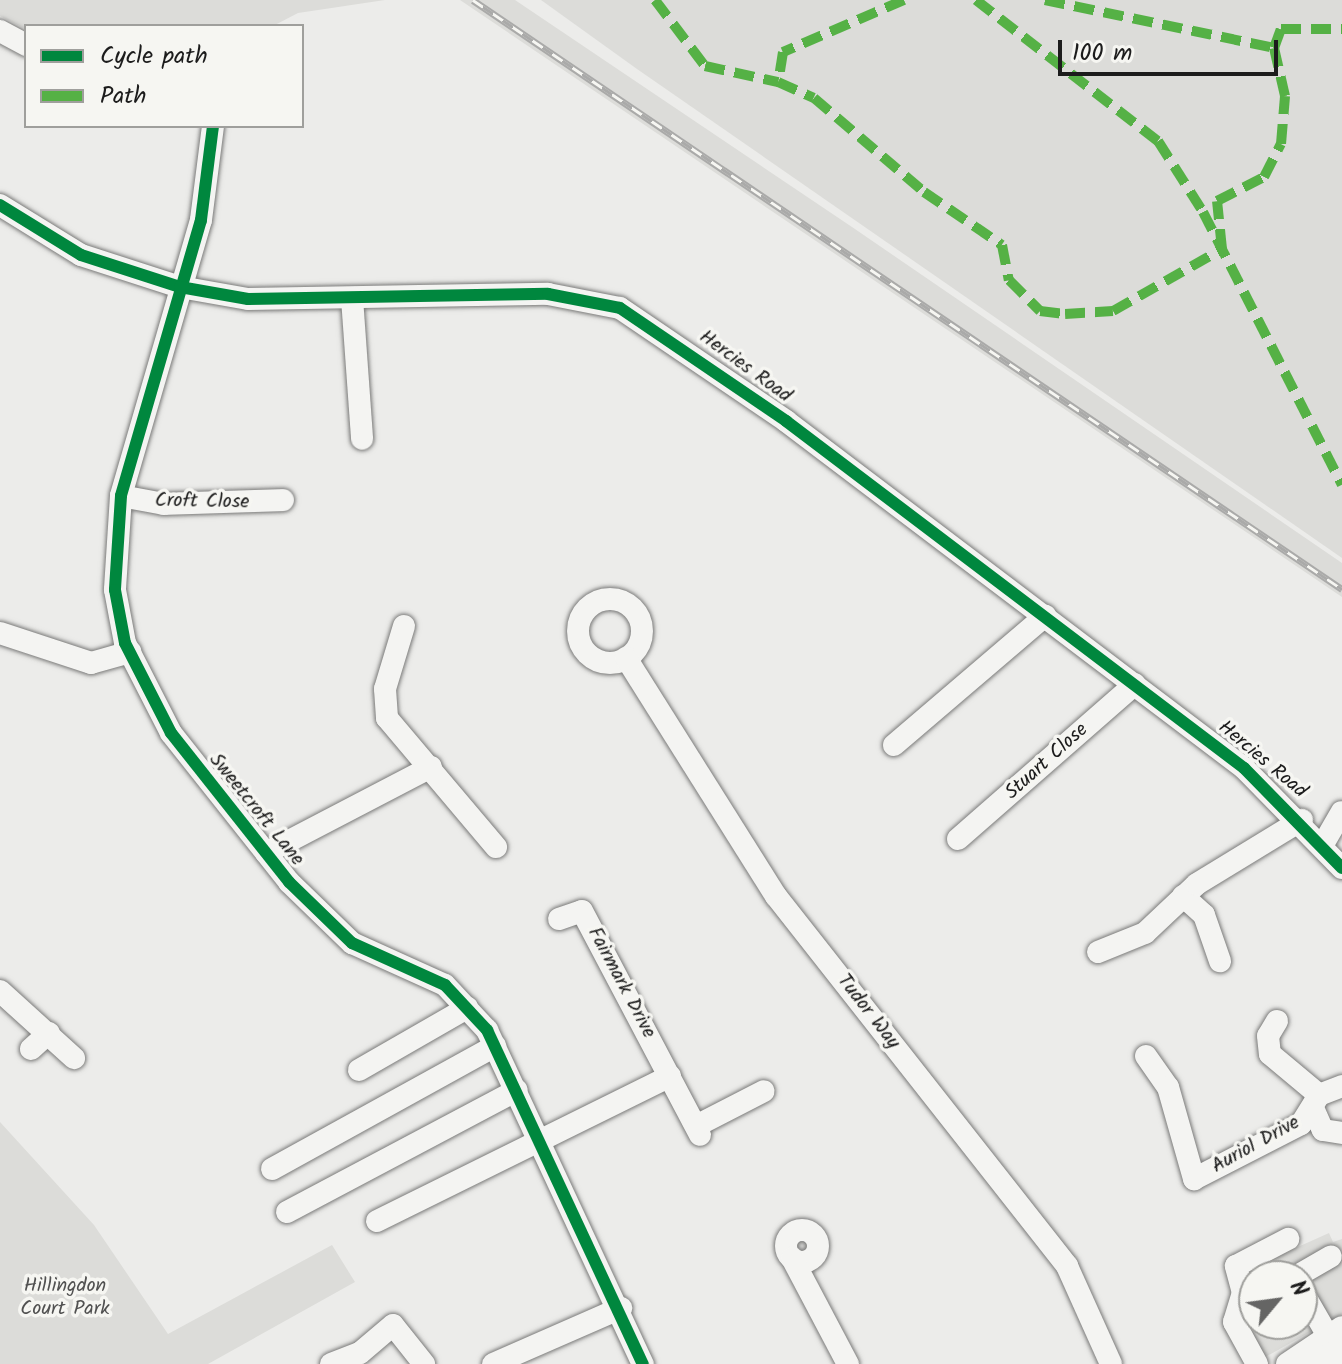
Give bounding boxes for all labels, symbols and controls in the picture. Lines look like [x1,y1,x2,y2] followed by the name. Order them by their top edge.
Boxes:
[24,24,304,128] legend
[1062,24,1282,74] scale bar
[1072,34,1132,73] text: 100 m
[100,37,208,76] text: Cycle path
[100,77,146,116] text: Path
[694,325,796,409] street label: Hercies Road
[155,489,249,515] street label: Croft Close
[1213,716,1311,804] street label: Hercies Road
[1001,719,1093,805] street label: Stuart Close
[203,749,309,871] street label: Sweetcroft Lane
[582,923,660,1043] street label: Fairmark Drive
[831,970,905,1054] street label: Tudor Way
[1208,1111,1304,1179] street label: Auriol Drive
[1238,1260,1318,1340] north arrow
[20,1274,110,1321] park label: Hillingdon Court Park
[1279,1275,1316,1304] text: N

